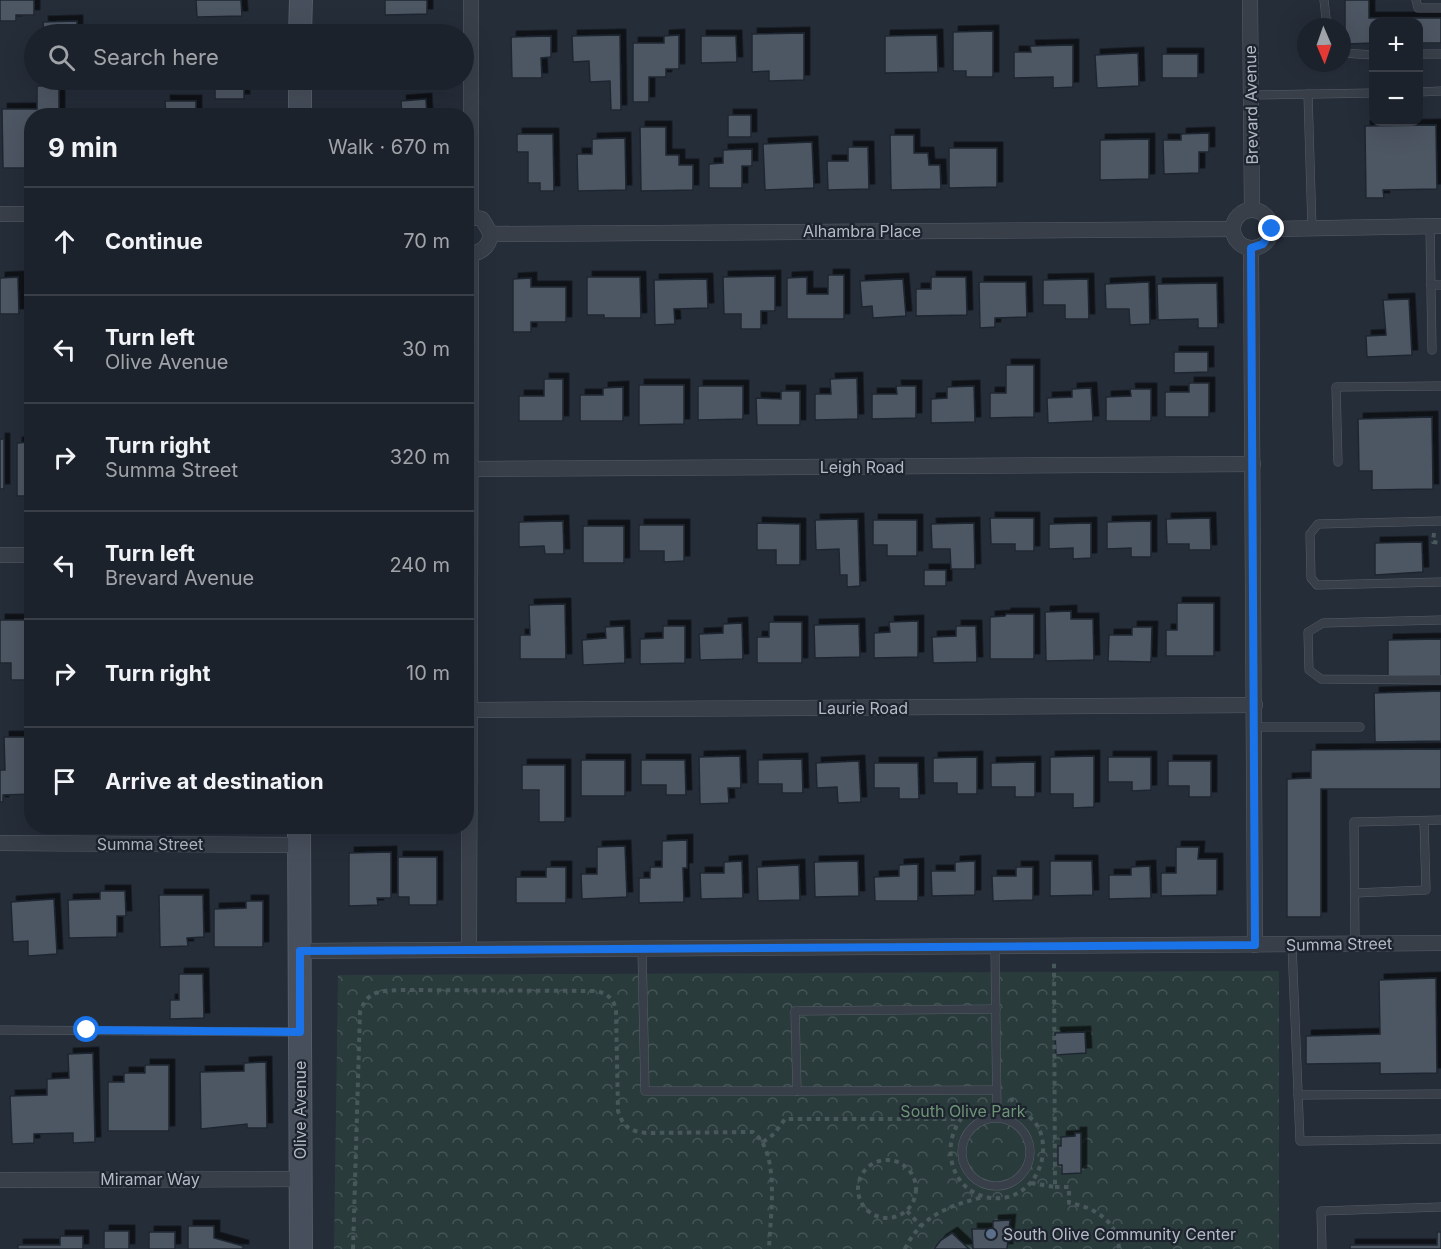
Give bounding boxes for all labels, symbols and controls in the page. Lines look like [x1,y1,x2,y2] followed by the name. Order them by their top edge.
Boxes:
[1297,18,1351,72] north arrow
[1369,18,1423,126] map controls
[1369,18,1423,72] button: +
[24,24,474,90] search box
[45,41,78,74] icon: search
[93,44,219,70] text: Search here
[1240,45,1262,165] street label: Brevard Avenue
[1369,72,1423,126] button: −
[48,132,118,163] text: 9 min
[328,135,450,159] text: Walk · 670 m
[1258,215,1284,241] route end
[803,221,921,241] street label: Alhambra Place
[48,225,81,258] icon: ahead
[105,228,203,254] text: Continue
[403,229,450,253] text: 70 m
[105,324,195,350] text: Turn left
[48,333,81,366] icon: left
[402,337,450,361] text: 30 m
[105,350,228,374] text: Olive Avenue
[105,432,211,458] text: Turn right
[48,441,81,474] icon: right
[390,445,450,469] text: 320 m
[820,457,904,477] street label: Leigh Road
[105,458,238,482] text: Summa Street
[105,540,195,566] text: Turn left
[48,549,81,582] icon: left
[389,553,450,577] text: 240 m
[105,566,254,590] text: Brevard Avenue
[48,657,81,690] icon: right
[105,660,211,686] text: Turn right
[406,661,450,685] text: 10 m
[818,698,908,718] street label: Laurie Road
[48,765,81,798] icon: arrive
[105,768,324,794] text: Arrive at destination
[97,834,203,854] street label: Summa Street
[1286,933,1392,955] street label: Summa Street
[73,1016,99,1042] route start
[290,1061,310,1159] street label: Olive Avenue
[900,1101,1026,1121] park label: South Olive Park
[100,1169,200,1189] street label: Miramar Way
[1003,1224,1236,1244] place label: South Olive Community Center
[984,1227,998,1241] marker: South Olive Community Center

